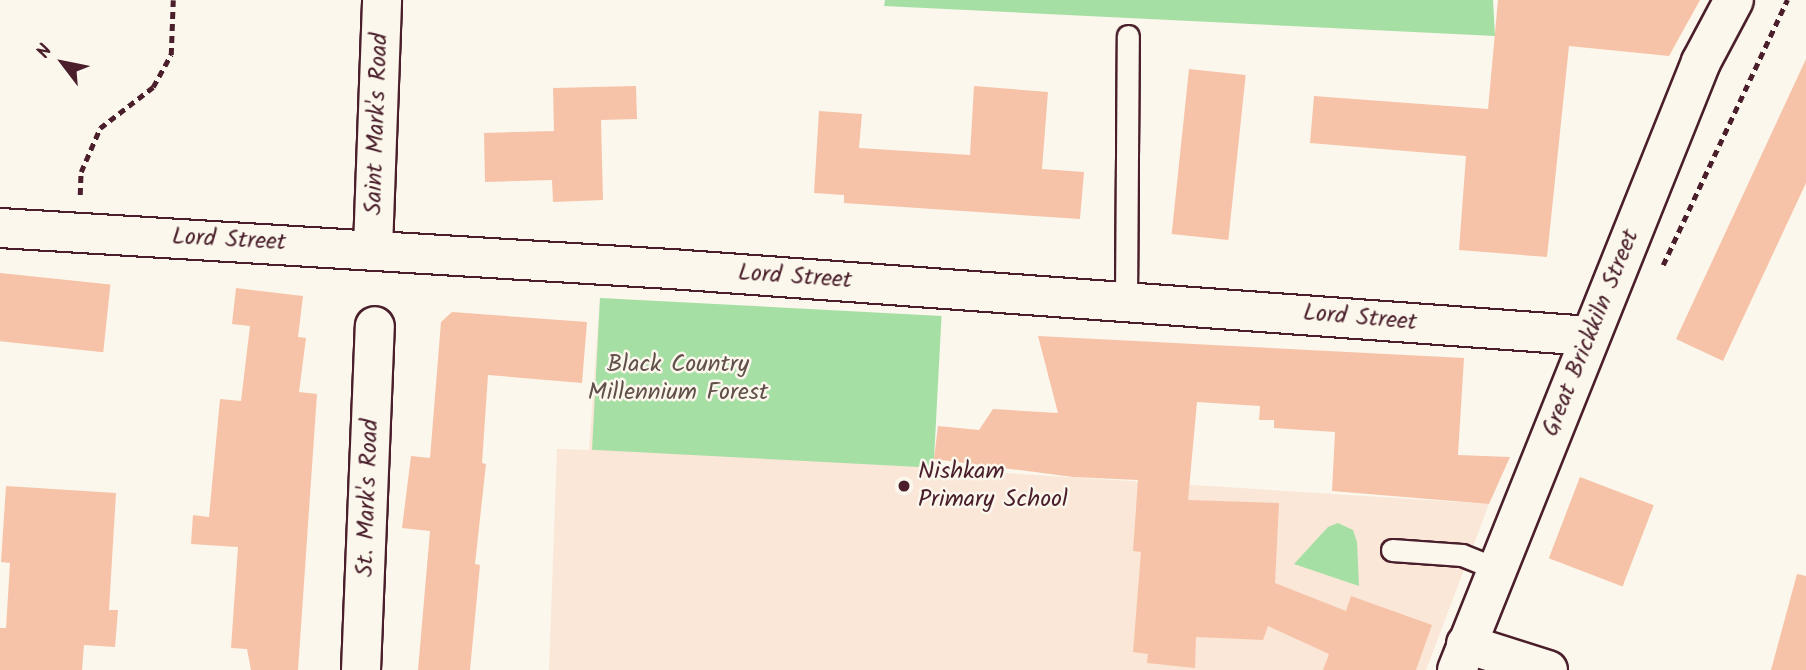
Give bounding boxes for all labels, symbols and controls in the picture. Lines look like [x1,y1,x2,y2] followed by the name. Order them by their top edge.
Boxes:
[28,28,98,98] north arrow
[359,32,395,216] street label: Saint Mark's Road
[29,39,61,65] text: N
[171,223,287,257] street label: Lord Street
[1536,225,1646,441] street label: Great Brickkiln Street
[737,259,853,295] street label: Lord Street
[1302,299,1418,337] street label: Lord Street
[588,351,768,407] park label: Black Country Millennium Forest
[351,418,385,578] street label: St. Mark's Road
[918,458,1068,514] place label: Nishkam Primary School
[896,478,912,494] marker: Nishkam Primary School

